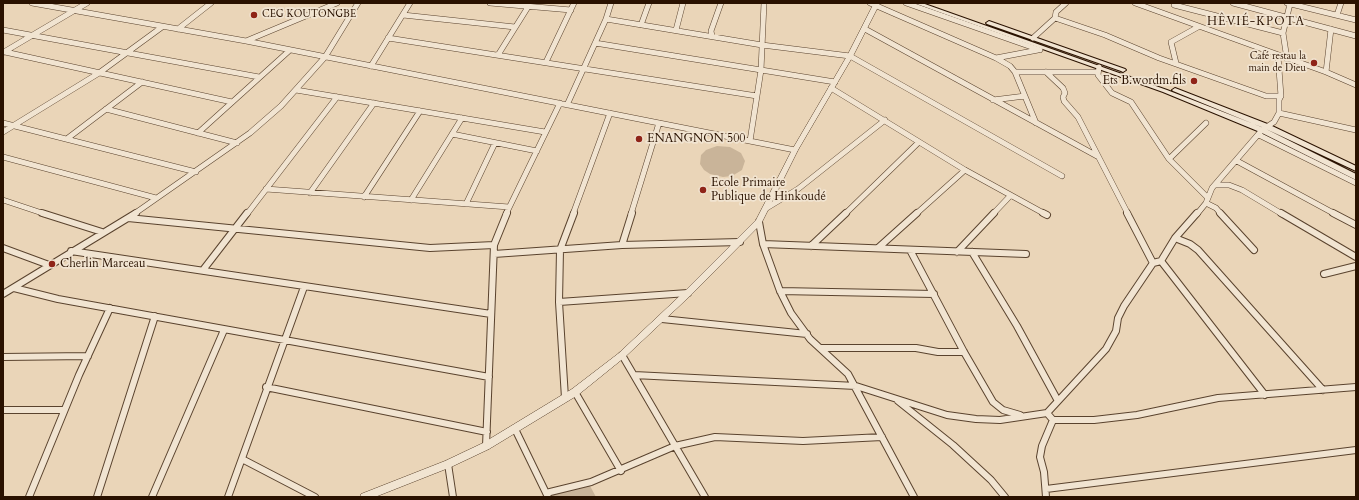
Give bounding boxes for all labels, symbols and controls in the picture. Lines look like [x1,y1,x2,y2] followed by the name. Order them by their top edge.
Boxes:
[262,9,356,21] place label: CEG KOUTONGBE
[249,10,259,20] marker: CEG KOUTONGBE
[1207,15,1305,29] district label: HÊVIÉ-KPOTA
[1249,51,1306,74] place label: Café restau la main de Dieu
[1309,58,1319,68] marker: Café restau la main de Dieu
[1102,74,1186,88] place label: Ets B.wordm.fils
[1189,76,1199,86] marker: Ets B.wordm.fils
[647,132,745,146] place label: ENANGNON 500
[634,134,644,144] marker: ENANGNON 500
[711,176,826,204] place label: Ecole Primaire Publique de Hinkoudé
[698,185,708,195] marker: Ecole Primaire Publique de Hinkoudé
[60,257,146,271] place label: Cherlin Marceau
[47,259,57,269] marker: Cherlin Marceau

